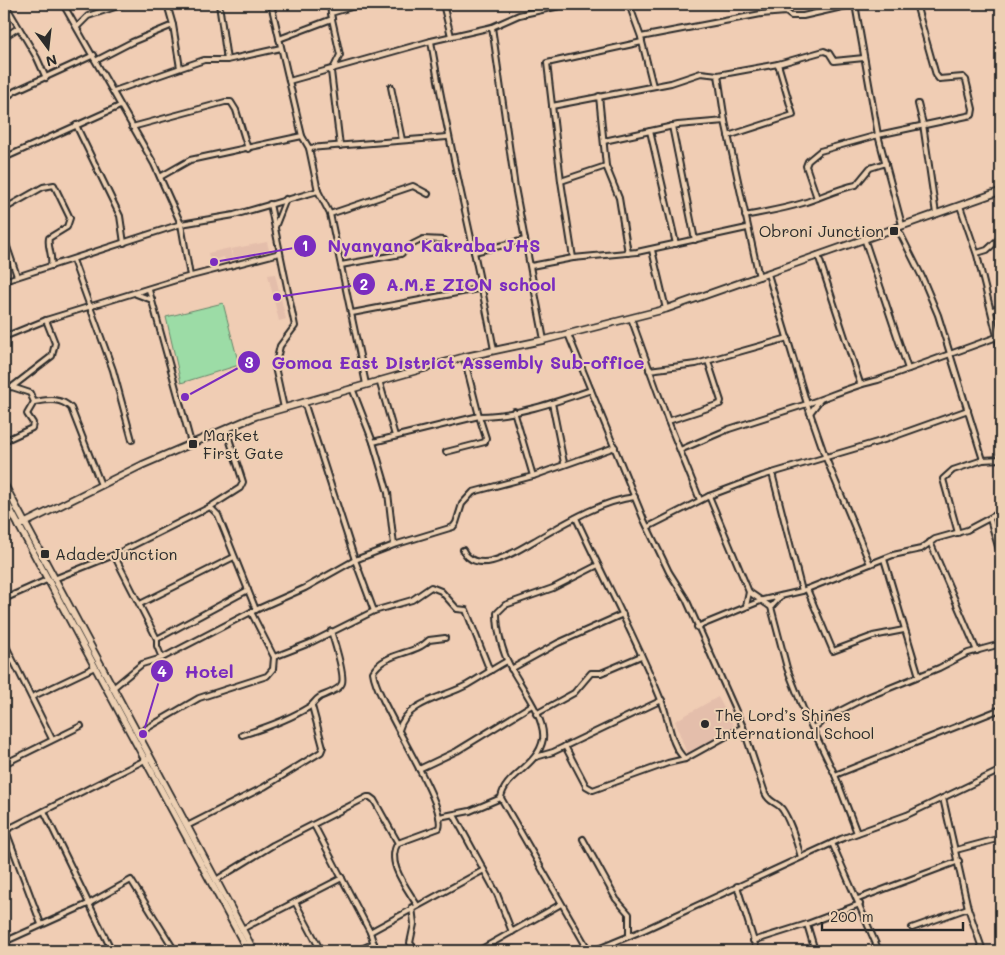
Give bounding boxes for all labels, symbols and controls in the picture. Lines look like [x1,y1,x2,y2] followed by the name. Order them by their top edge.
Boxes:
[22,22,72,72] north arrow
[44,50,59,72] text: N
[759,220,884,241] place label: Obroni Junction
[888,225,900,237] marker: Obroni Junction
[292,230,550,263] callout: Nyanyano Kakraba JHS
[328,233,540,257] text: Nyanyano Kakraba JHS
[302,235,308,255] text: 1
[352,268,566,301] callout: A.M.E ZION school
[386,272,556,296] text: A.M.E ZION school
[360,274,368,294] text: 2
[236,346,655,379] callout: Gomoa East District Assembly Sub-office
[271,350,645,374] text: Gomoa East District Assembly Sub-office
[244,352,254,372] text: 3
[203,424,284,463] place label: Market First Gate
[187,438,199,450] marker: Market First Gate
[55,543,177,564] place label: Adade Junction
[39,548,51,560] marker: Adade Junction
[150,655,244,688] callout: Hotel
[185,659,234,683] text: Hotel
[157,661,167,681] text: 4
[715,704,875,743] place label: The Lord’s Shines International School
[699,718,711,730] marker: The Lord’s Shines International School
[822,900,964,932] scale bar
[830,906,874,926] text: 200 m

